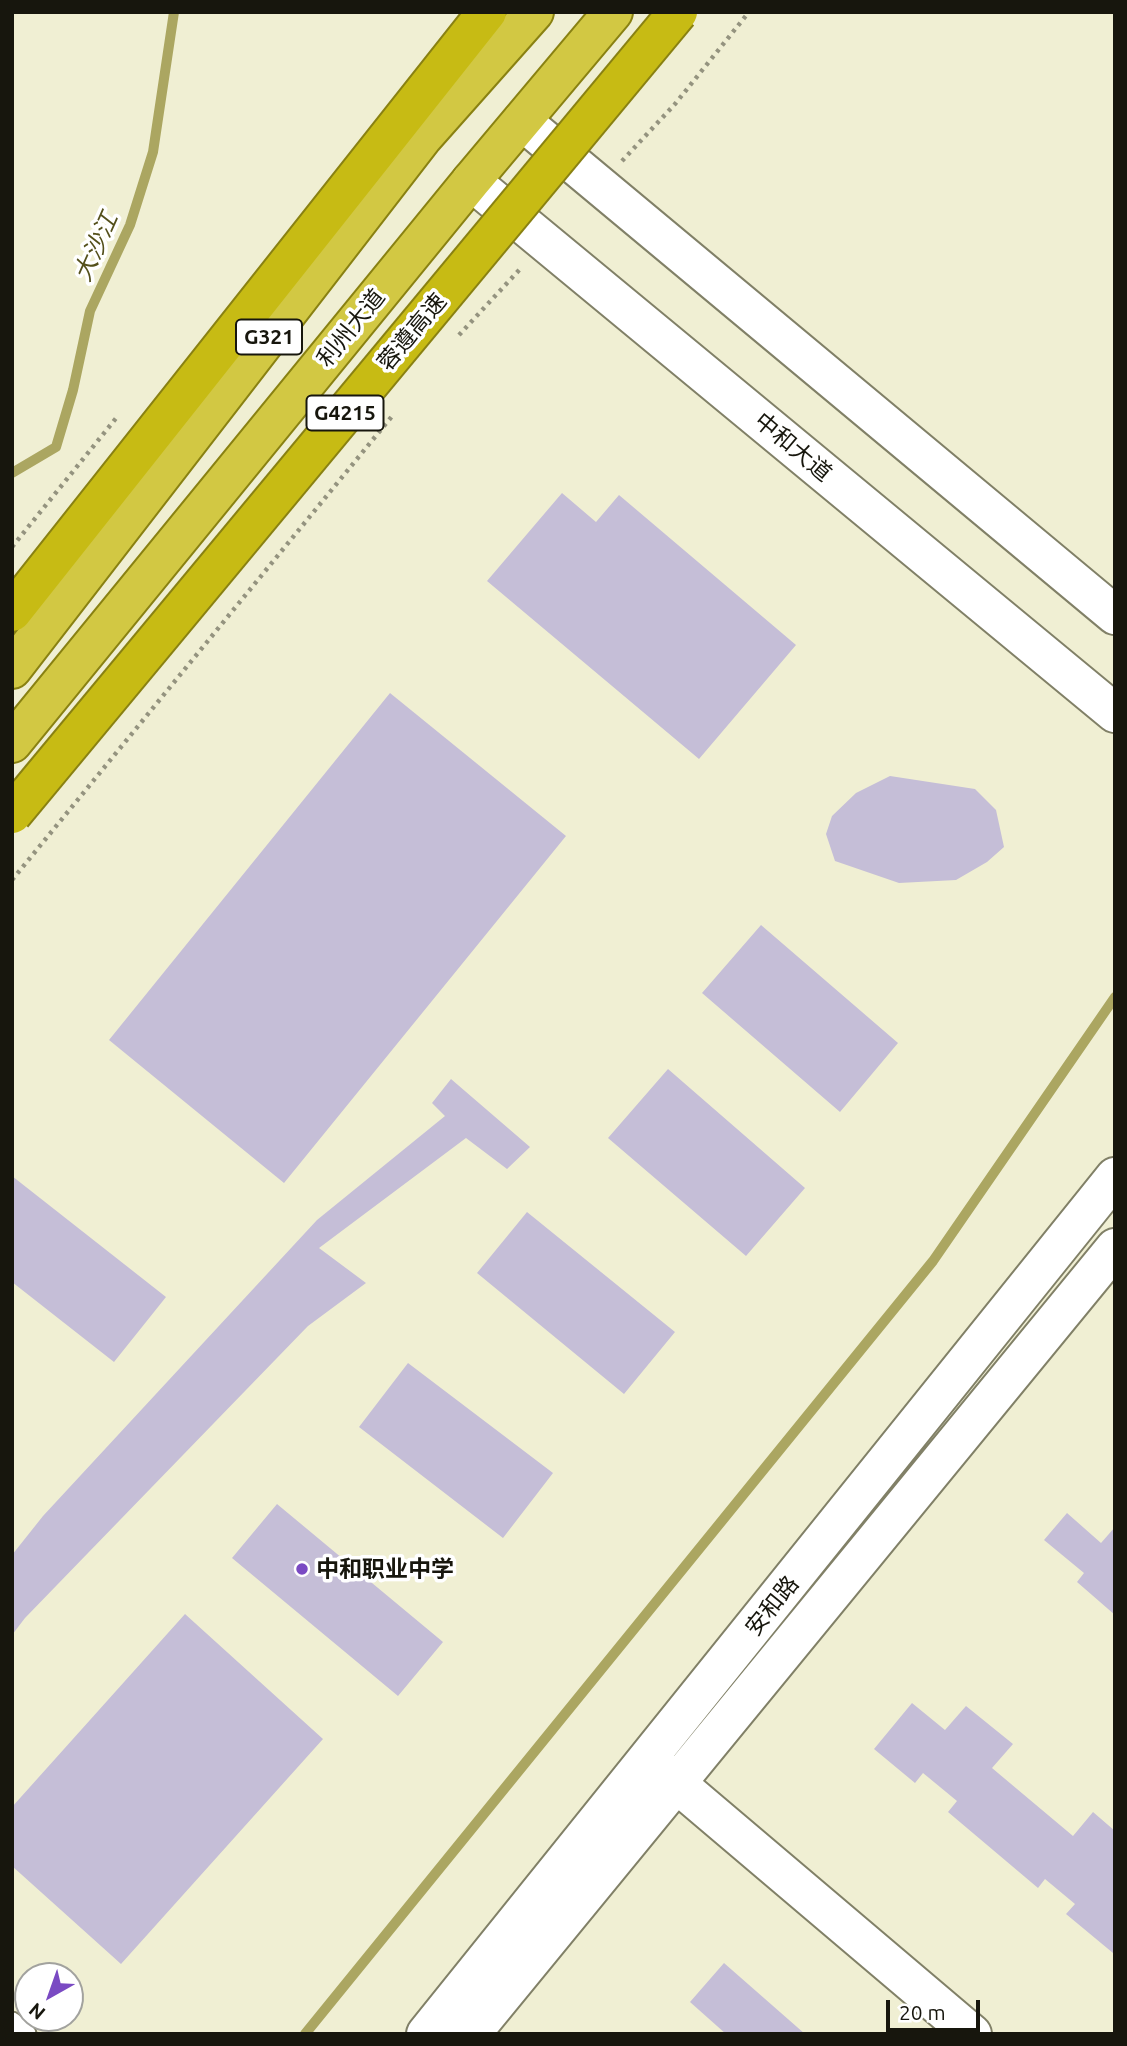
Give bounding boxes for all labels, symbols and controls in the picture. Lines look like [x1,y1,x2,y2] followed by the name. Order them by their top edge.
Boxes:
[68,208,124,286] water label: 大沙江
[311,284,391,372] street label: 利州大道
[372,288,452,376] street label: 蓉遵高速
[236,320,302,354] road number: G321
[306,396,384,430] road number: G4215
[749,407,837,487] street label: 中和大道
[316,1555,454,1583] place label: 中和职业中学
[294,1561,310,1577] marker: 中和职业中学
[740,1571,804,1641] street label: 安和路
[14,1962,84,2032] north arrow
[889,1986,984,2030] scale bar
[24,1999,49,2025] text: N
[899,2000,946,2024] text: 20 m

